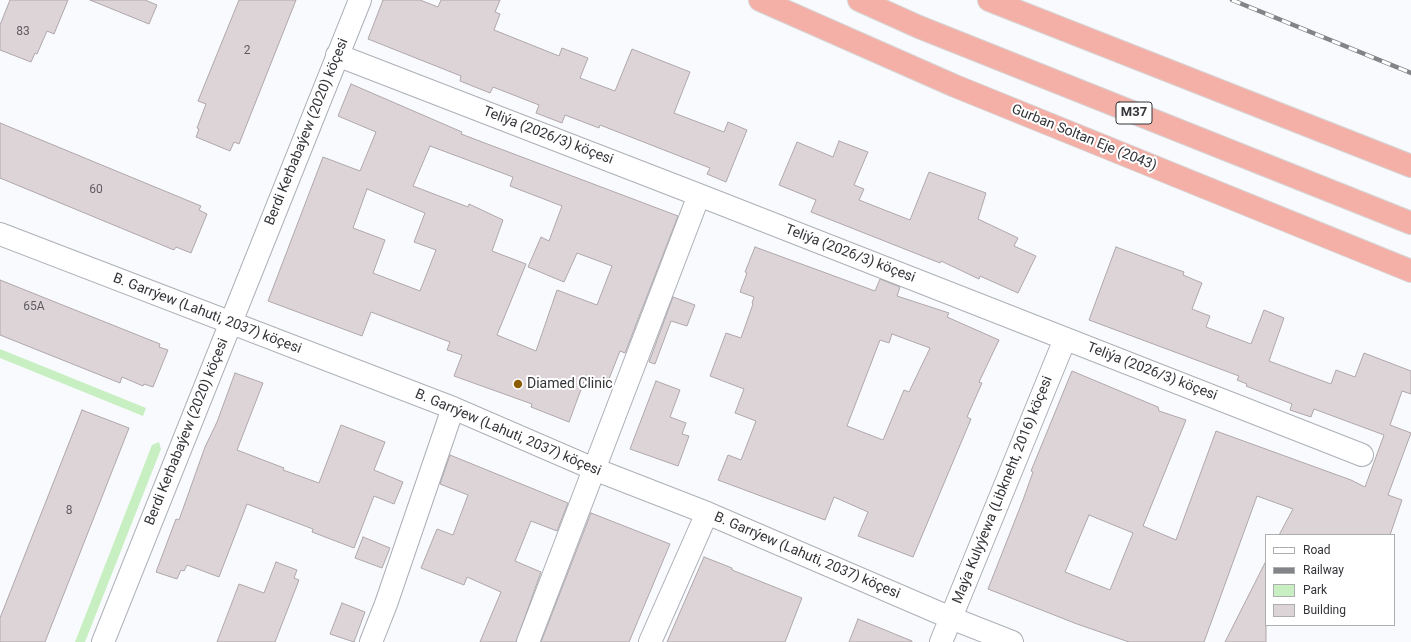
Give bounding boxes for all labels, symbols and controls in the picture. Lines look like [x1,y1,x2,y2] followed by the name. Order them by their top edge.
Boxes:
[16,25,30,39] house number: 83
[262,36,352,228] street label: Berdi Kerbabaýew (2020) köçesi
[244,44,250,58] house number: 2
[1009,101,1159,175] street label: Gurban Soltan Eje (2043)
[1116,102,1152,124] road number: M37
[480,103,616,169] street label: Teliýa (2026/3) köçesi
[89,183,103,197] house number: 60
[782,221,918,287] street label: Teliýa (2026/3) köçesi
[110,270,304,358] street label: B. Garrýew (Lahuti, 2037) köçesi
[23,300,45,314] house number: 65A
[142,336,232,528] street label: Berdi Kerbabaýew (2020) köçesi
[1084,339,1220,405] street label: Teliýa (2026/3) köçesi
[950,374,1056,606] street label: Maýa Kulyýewa (Libkneht, 2016) köçesi
[527,376,613,392] place label: Diamed Clinic
[512,378,524,390] marker: Diamed Clinic
[412,386,604,480] street label: B. Garrýew (Lahuti, 2037) köçesi
[66,504,72,518] house number: 8
[711,509,903,603] street label: B. Garrýew (Lahuti, 2037) köçesi
[1265,534,1395,626] legend
[1303,543,1331,557] text: Road
[1303,563,1344,577] text: Railway
[1303,583,1327,597] text: Park
[1303,603,1346,617] text: Building

